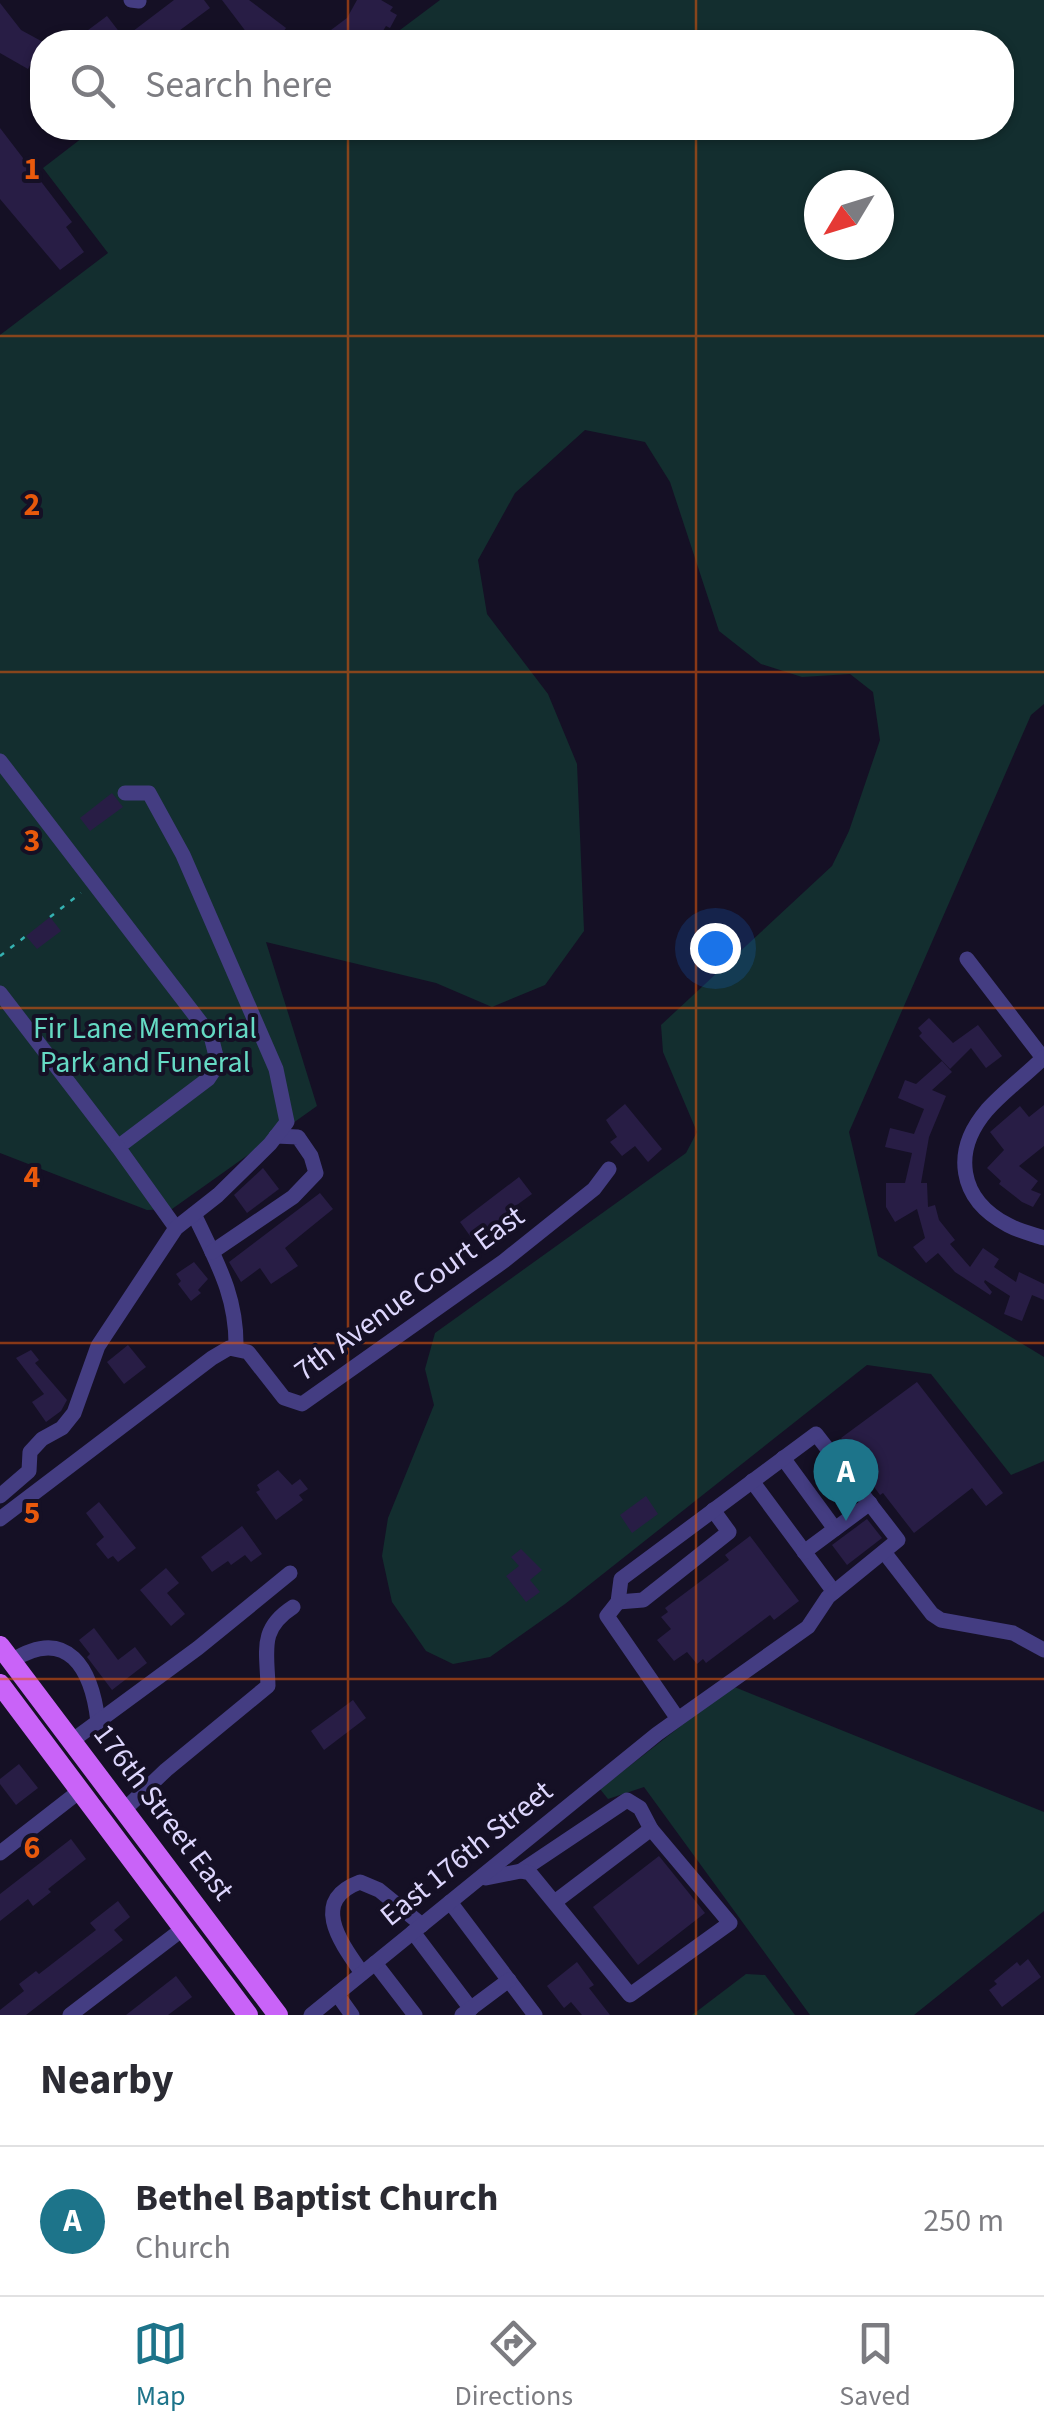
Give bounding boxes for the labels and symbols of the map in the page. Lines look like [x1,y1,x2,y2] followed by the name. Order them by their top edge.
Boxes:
[24,146,40,192] text: 1
[804,170,894,260] north arrow
[24,482,40,528] text: 2
[24,818,40,864] text: 3
[690,923,741,974] your location
[33,1007,257,1084] park label: Fir Lane Memorial Park and Funeral
[24,1154,41,1200] text: 4
[285,1195,533,1392] street label: 7th Avenue Court East
[814,1438,878,1521] pin: A
[24,1490,40,1536] text: 5
[83,1715,244,1910] street label: 176th Street East
[371,1770,562,1937] street label: East 176th Street
[24,1825,40,1871] text: 6

